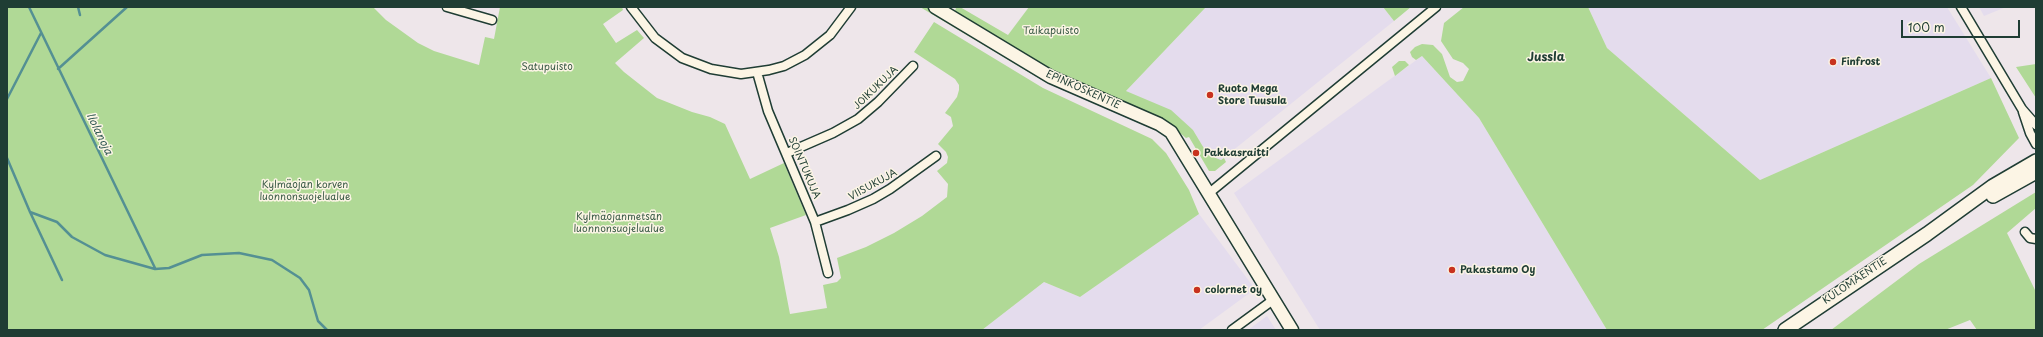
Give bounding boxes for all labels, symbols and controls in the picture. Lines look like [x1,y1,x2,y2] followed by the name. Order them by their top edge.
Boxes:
[1903,12,2022,38] scale bar
[1908,18,1945,36] text: 100 m
[1023,25,1079,37] park label: Taikapuisto
[1527,51,1565,65] district label: Jussla
[1841,56,1880,68] place label: Finfrost
[1828,57,1838,67] marker: Finfrost
[521,61,573,73] park label: Satupuisto
[851,64,901,112] street label: JOIKUKUJA
[1044,68,1122,112] street label: EPINKOSKENTIE
[1218,83,1287,106] place label: Ruoto Mega Store Tuusula
[1205,90,1215,100] marker: Ruoto Mega Store Tuusula
[83,111,115,157] water label: Ilolanoja
[786,135,822,201] street label: SOINTUKUJA
[1204,147,1269,159] place label: Pakkasraitti
[1191,148,1201,158] marker: Pakkasraitti
[847,167,899,203] street label: VIISUKUJA
[259,179,351,202] park label: Kylmäojan korven luonnonsuojelualue
[573,211,665,234] park label: Kylmäojanmetsän luonnonsuojelualue
[1821,255,1889,307] street label: KULOMÄENTIE
[1460,264,1535,276] place label: Pakastamo Oy
[1447,265,1457,275] marker: Pakastamo Oy
[1205,284,1262,296] place label: colornet oy
[1192,285,1202,295] marker: colornet oy

